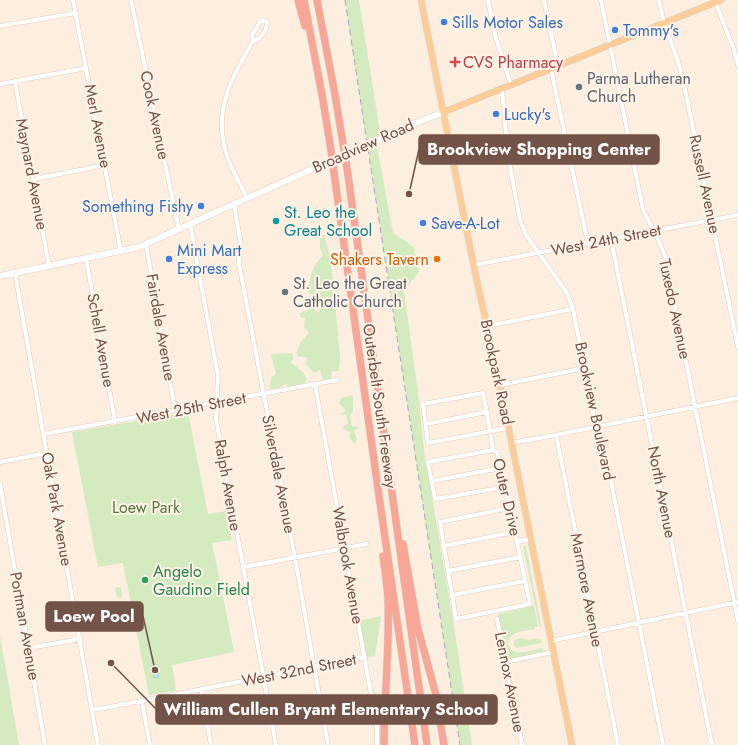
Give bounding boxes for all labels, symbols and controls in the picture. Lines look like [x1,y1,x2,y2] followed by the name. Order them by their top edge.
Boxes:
[452,11,563,34] place label: Sills Motor Sales
[439,17,449,27] marker: Sills Motor Sales
[623,19,679,42] place label: Tommy's
[610,25,620,35] marker: Tommy's
[463,51,564,74] place label: CVS Pharmacy
[450,57,460,67] marker: CVS Pharmacy
[587,67,691,108] place label: Parma Lutheran Church
[134,69,176,161] street label: Cook Avenue
[79,82,117,170] street label: Merl Avenue
[574,82,584,92] marker: Parma Lutheran Church
[504,103,551,126] place label: Lucky's
[491,109,501,119] marker: Lucky's
[308,113,418,179] street label: Broadview Road
[10,116,54,232] street label: Maynard Avenue
[683,132,727,236] street label: Russell Avenue
[419,135,659,164] callout: Brookview Shopping Center
[427,137,651,161] text: Brookview Shopping Center
[82,195,194,218] place label: Something Fishy
[196,201,206,211] marker: Something Fishy
[284,201,372,242] place label: St. Leo the Great School
[431,212,500,235] place label: Save-A-Lot
[271,216,281,226] marker: St. Leo the Great School
[418,218,428,228] marker: Save-A-Lot
[549,218,663,262] street label: West 24th Street
[177,239,242,280] place label: Mini Mart Express
[330,248,429,271] place label: Shakers Tavern
[164,254,174,264] marker: Mini Mart Express
[432,254,442,264] marker: Shakers Tavern
[653,257,697,361] street label: Tuxedo Avenue
[140,272,182,382] street label: Fairdale Avenue
[293,272,407,313] place label: St. Leo the Great Catholic Church
[280,287,290,297] marker: St. Leo the Great Catholic Church
[81,291,121,389] street label: Schell Avenue
[475,317,519,427] street label: Brookpark Road
[357,322,403,491] street label: Outerbelt South Freeway
[569,340,621,482] street label: Brookview Boulevard
[134,386,248,430] street label: West 25th Street
[256,413,302,535] street label: Silverdale Avenue
[209,437,247,533] street label: Ralph Avenue
[642,444,682,540] street label: North Avenue
[36,450,78,568] street label: Oak Park Avenue
[487,456,527,538] street label: Outer Drive
[112,496,181,519] park label: Loew Park
[326,504,370,626] street label: Walbrook Avenue
[565,531,609,649] street label: Marmore Avenue
[153,560,250,601] place label: Angelo Gaudino Field
[4,570,46,682] street label: Portman Avenue
[140,575,150,585] marker: Angelo Gaudino Field
[46,602,143,631] callout: Loew Pool
[53,604,135,628] text: Loew Pool
[489,630,531,734] street label: Lennox Avenue
[240,648,358,692] street label: West 32nd Street
[156,695,497,724] callout: William Cullen Bryant Elementary School
[164,697,488,721] text: William Cullen Bryant Elementary School

